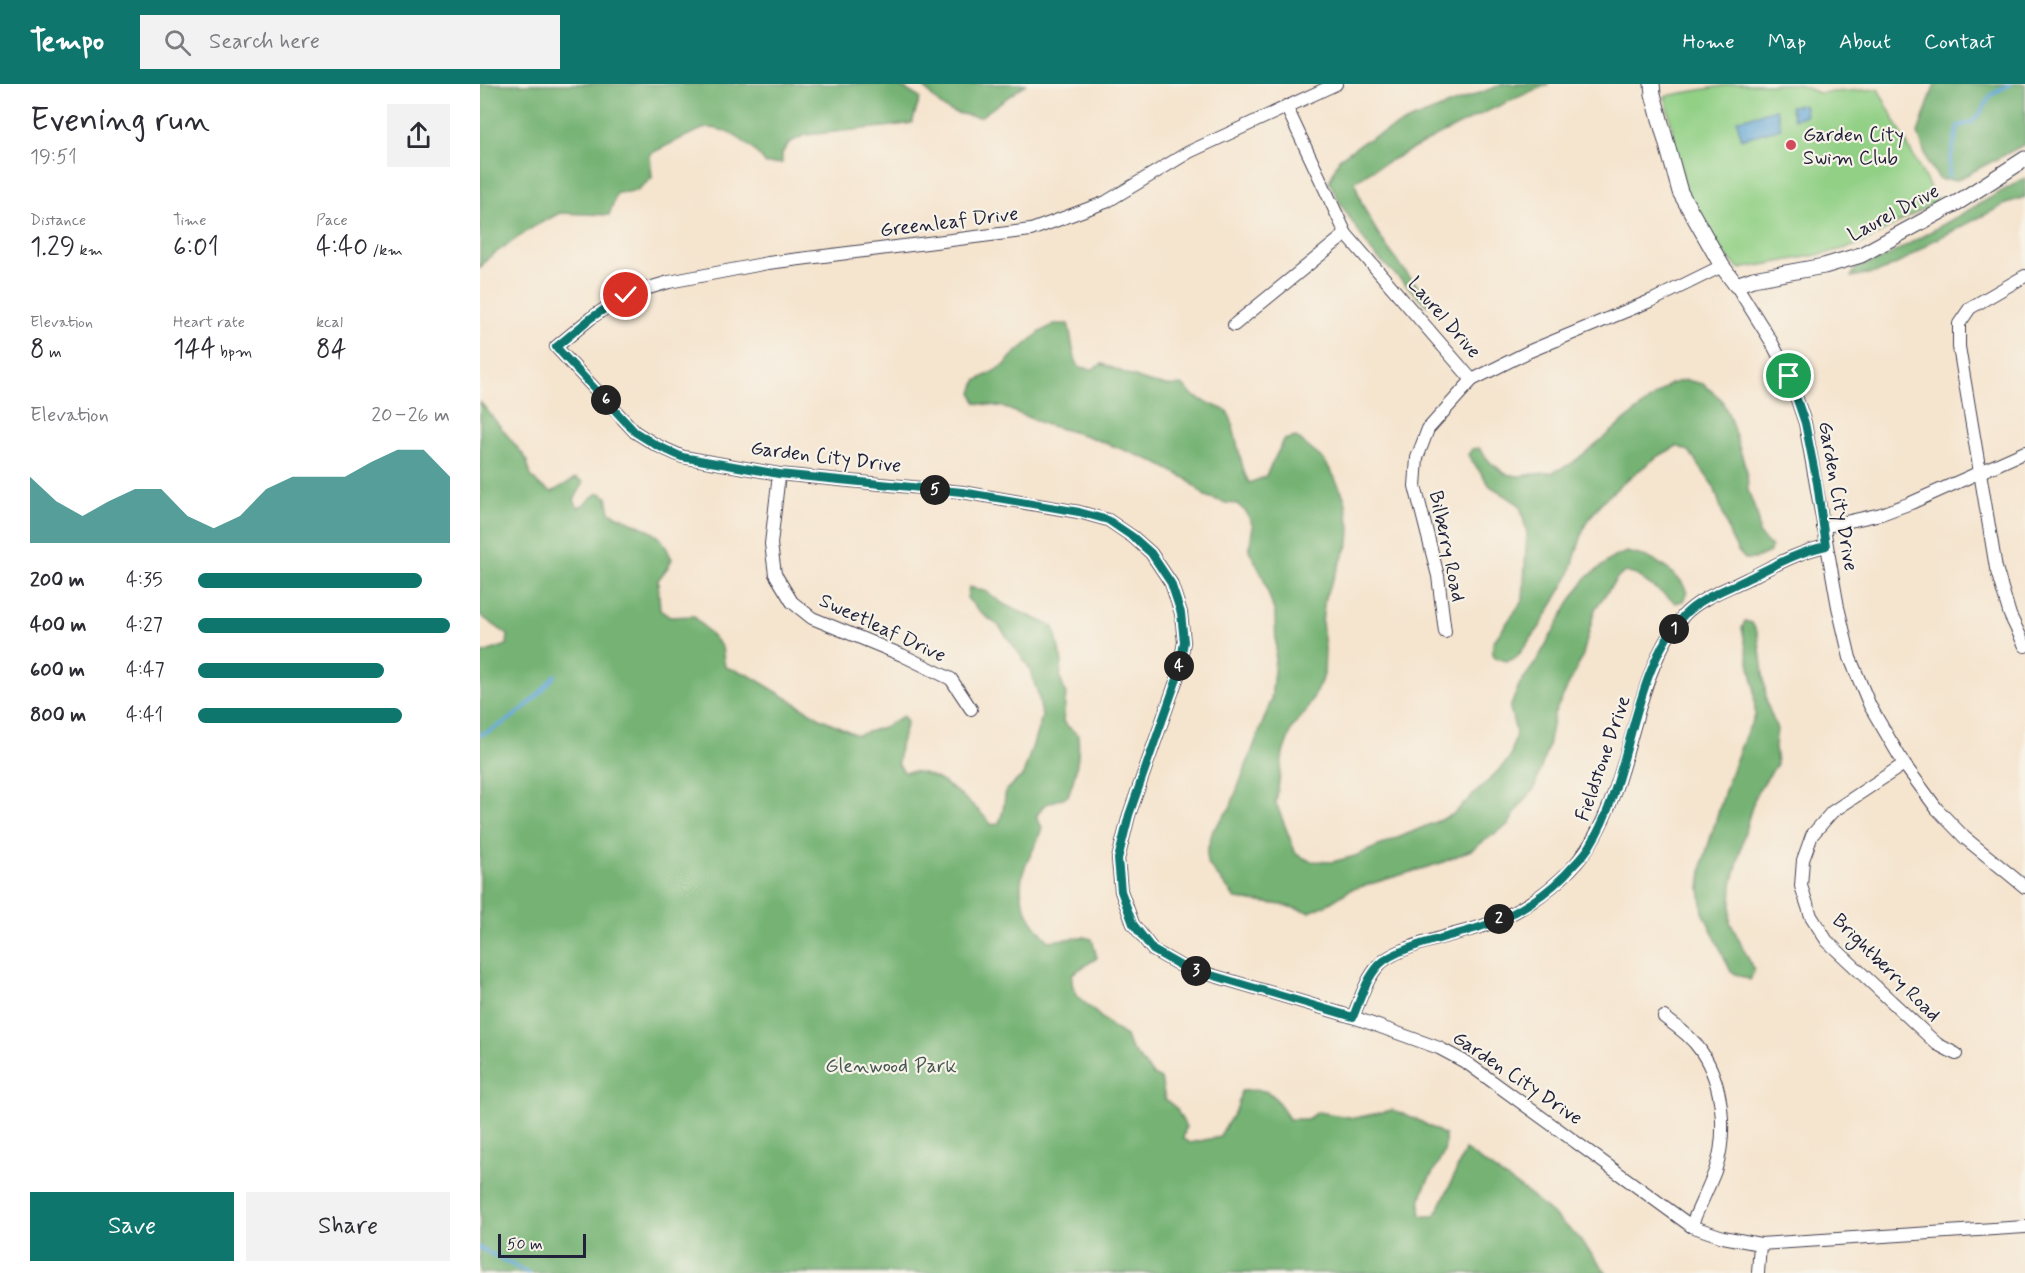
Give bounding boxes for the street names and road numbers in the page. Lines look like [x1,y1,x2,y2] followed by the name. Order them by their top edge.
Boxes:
[1843,178,1944,249] street label: Laurel Drive
[878,201,1020,244] street label: Greenleaf Drive
[1401,271,1487,365] street label: Laurel Drive
[1811,419,1864,573] street label: Garden City Drive
[749,435,903,480] street label: Garden City Drive
[1422,488,1471,604] street label: Bilberry Road
[815,587,950,670] street label: Sweetleaf Drive
[1569,692,1638,825] street label: Fieldstone Drive
[1825,908,1946,1029] street label: Brightberry Road
[1447,1025,1588,1132] street label: Garden City Drive

